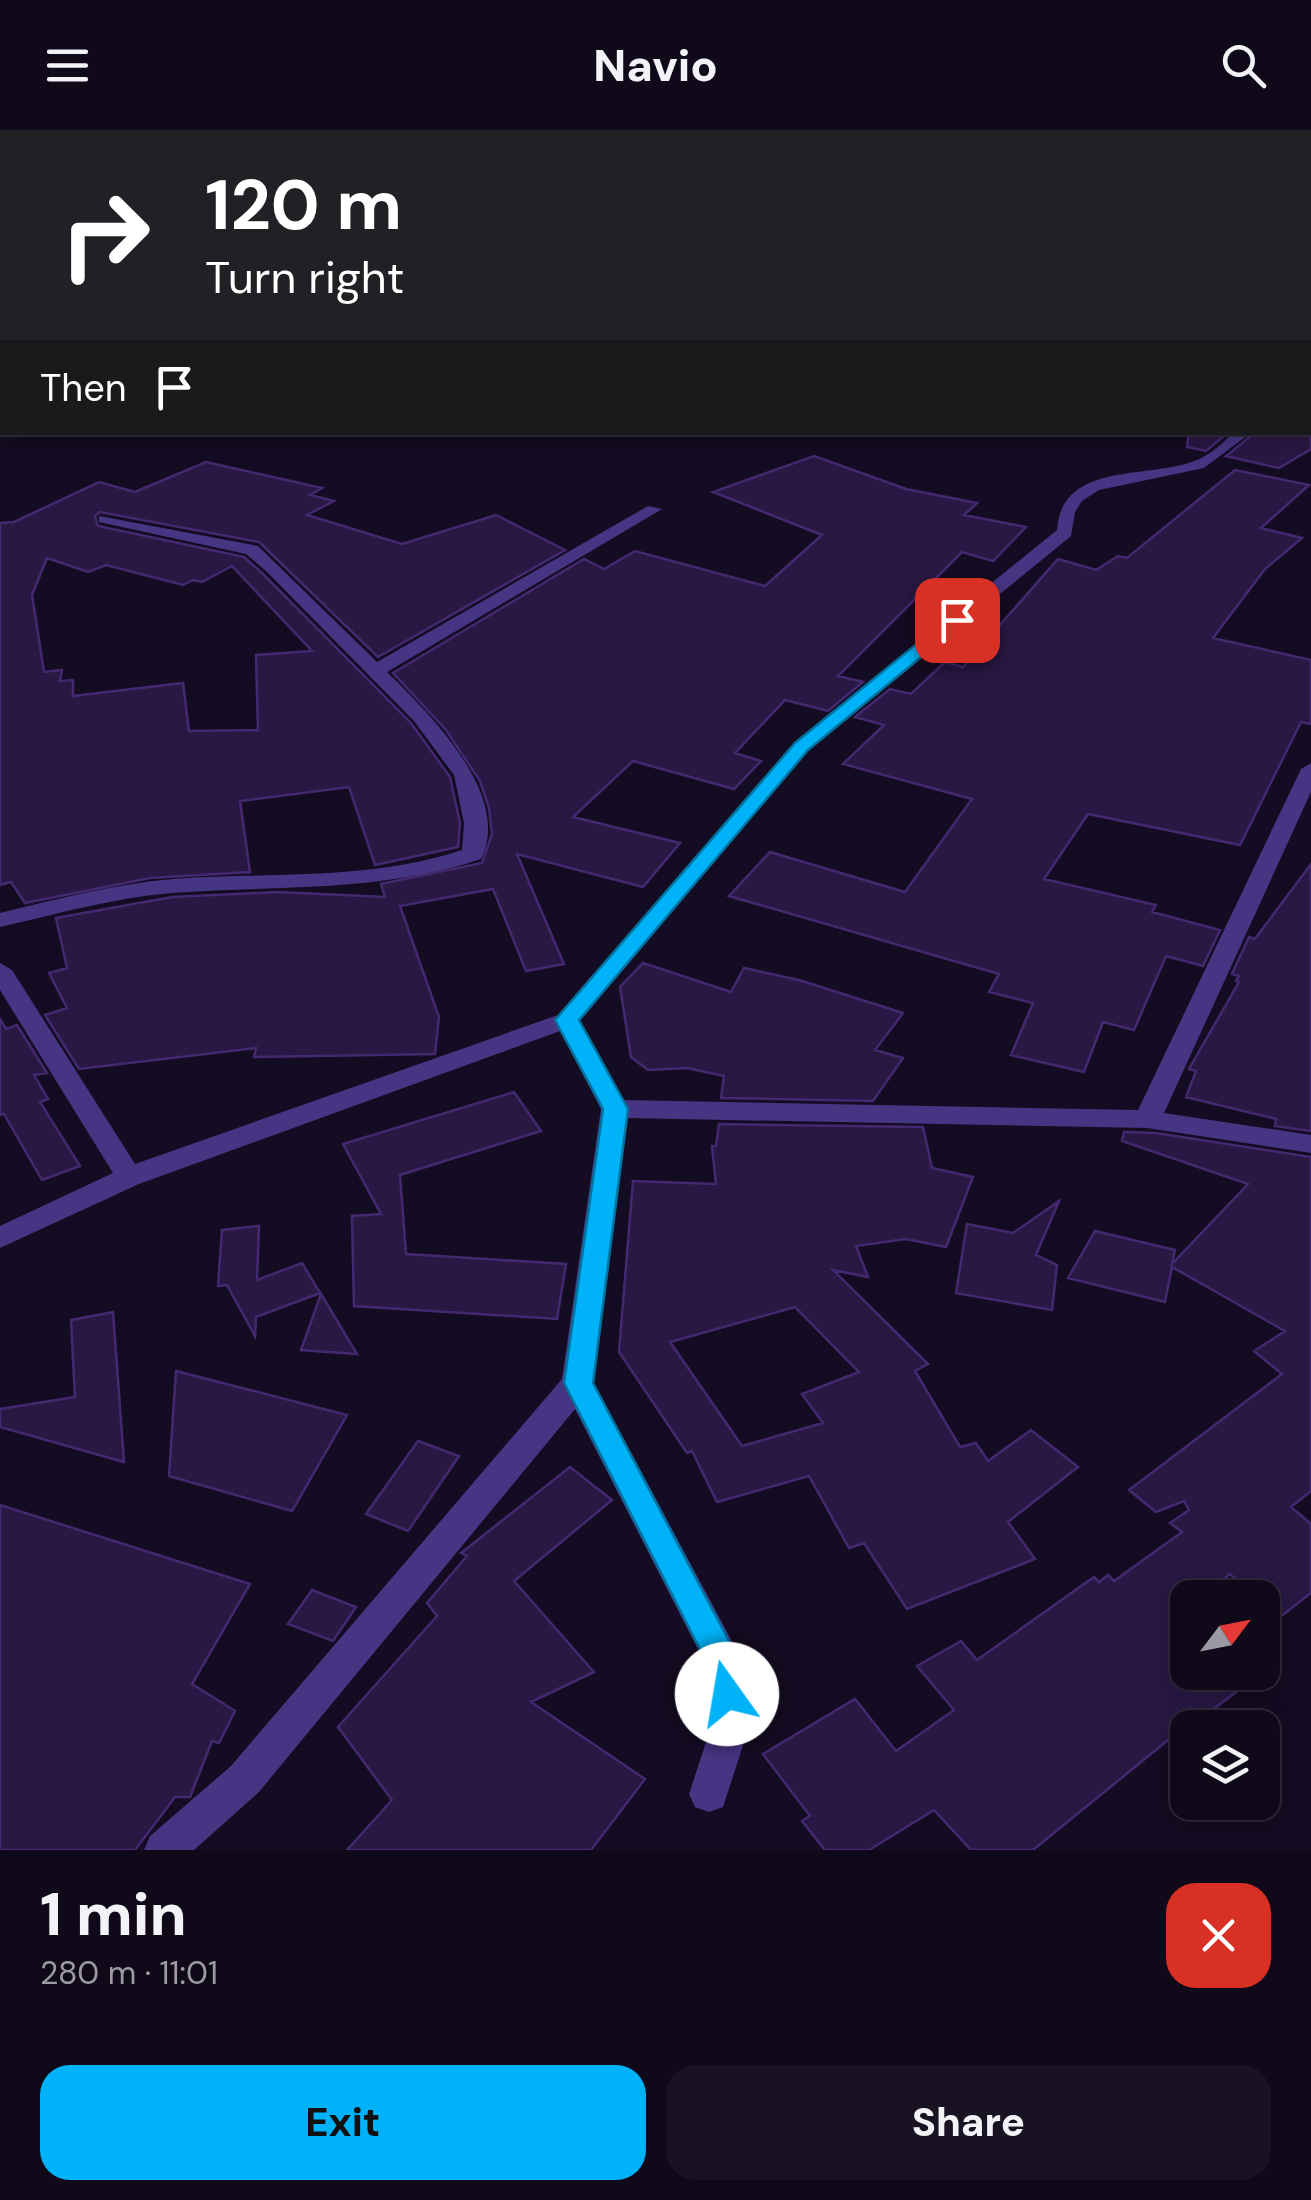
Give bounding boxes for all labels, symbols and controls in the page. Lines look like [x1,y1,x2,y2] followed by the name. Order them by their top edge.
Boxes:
[593,36,718,95] text: Navio
[40,38,95,93] icon: menu
[1216,38,1271,93] icon: search
[205,160,402,251] text: 120 m
[40,170,170,300] icon: right
[205,248,404,307] text: Turn right
[147,360,202,415] icon: arrive
[40,363,127,413] text: Then
[915,578,1000,663] pin
[930,593,985,648] icon: arrive
[1170,1580,1280,1690] north arrow
[1170,1580,1280,1820] map controls
[675,1642,779,1746] position arrow
[1170,1710,1280,1820] button: layers
[40,1875,187,1954] text: 1 min
[1166,1883,1271,1988] button: close
[40,1952,218,1994] text: 280 m · 11:01
[40,2065,646,2180] button: Exit
[666,2065,1271,2180] button: Share

